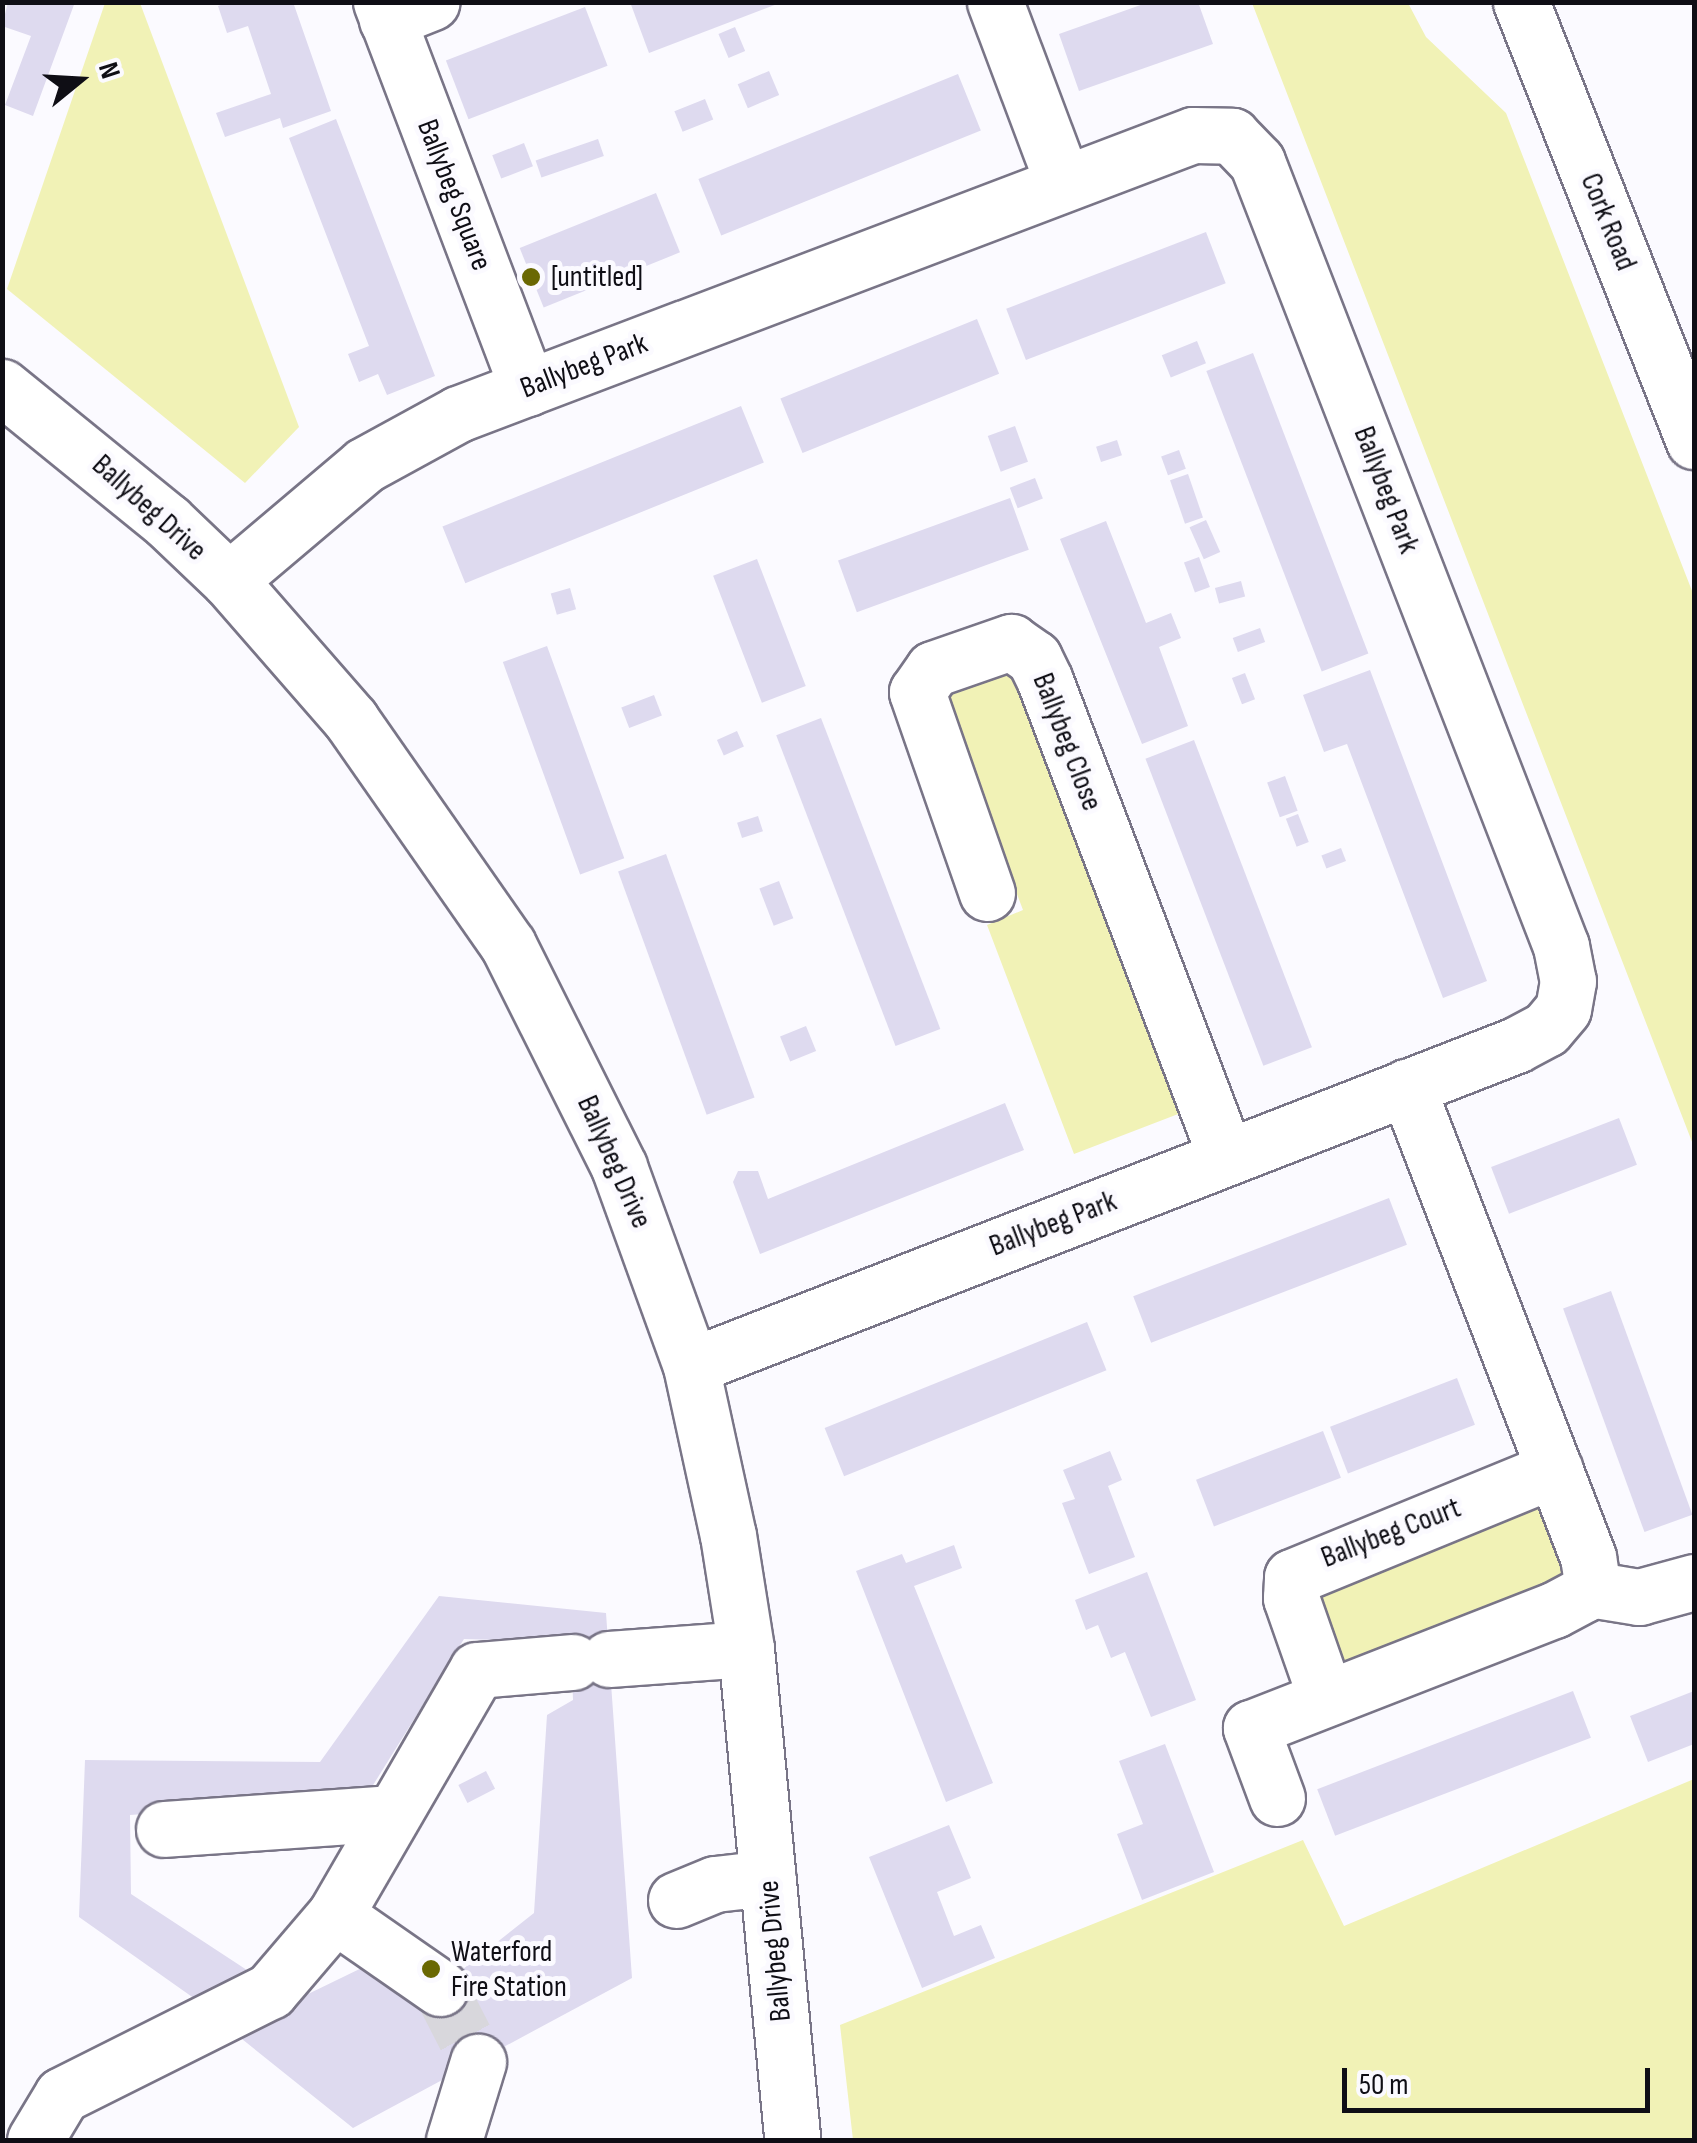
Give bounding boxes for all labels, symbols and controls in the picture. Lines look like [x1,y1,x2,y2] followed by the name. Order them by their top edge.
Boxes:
[30,30,130,130] north arrow
[91,58,127,83] text: N
[409,115,499,275] street label: Ballybeg Square
[1572,168,1644,276] street label: Cork Road
[551,259,643,295] place label: [untitled]
[520,266,542,288] marker: [untitled]
[516,325,652,407] street label: Ballybeg Park
[1345,422,1427,558] street label: Ballybeg Park
[84,447,214,569] street label: Ballybeg Drive
[1024,668,1110,816] street label: Ballybeg Close
[569,1090,659,1234] street label: Ballybeg Drive
[985,1183,1121,1265] street label: Ballybeg Park
[1316,1490,1466,1576] street label: Ballybeg Court
[751,1879,799,2023] street label: Ballybeg Drive
[451,1934,567,2004] place label: Waterford Fire Station
[420,1958,442,1980] marker: Waterford Fire Station
[1347,2048,1654,2110] scale bar
[1359,2067,1408,2103] text: 50 m

